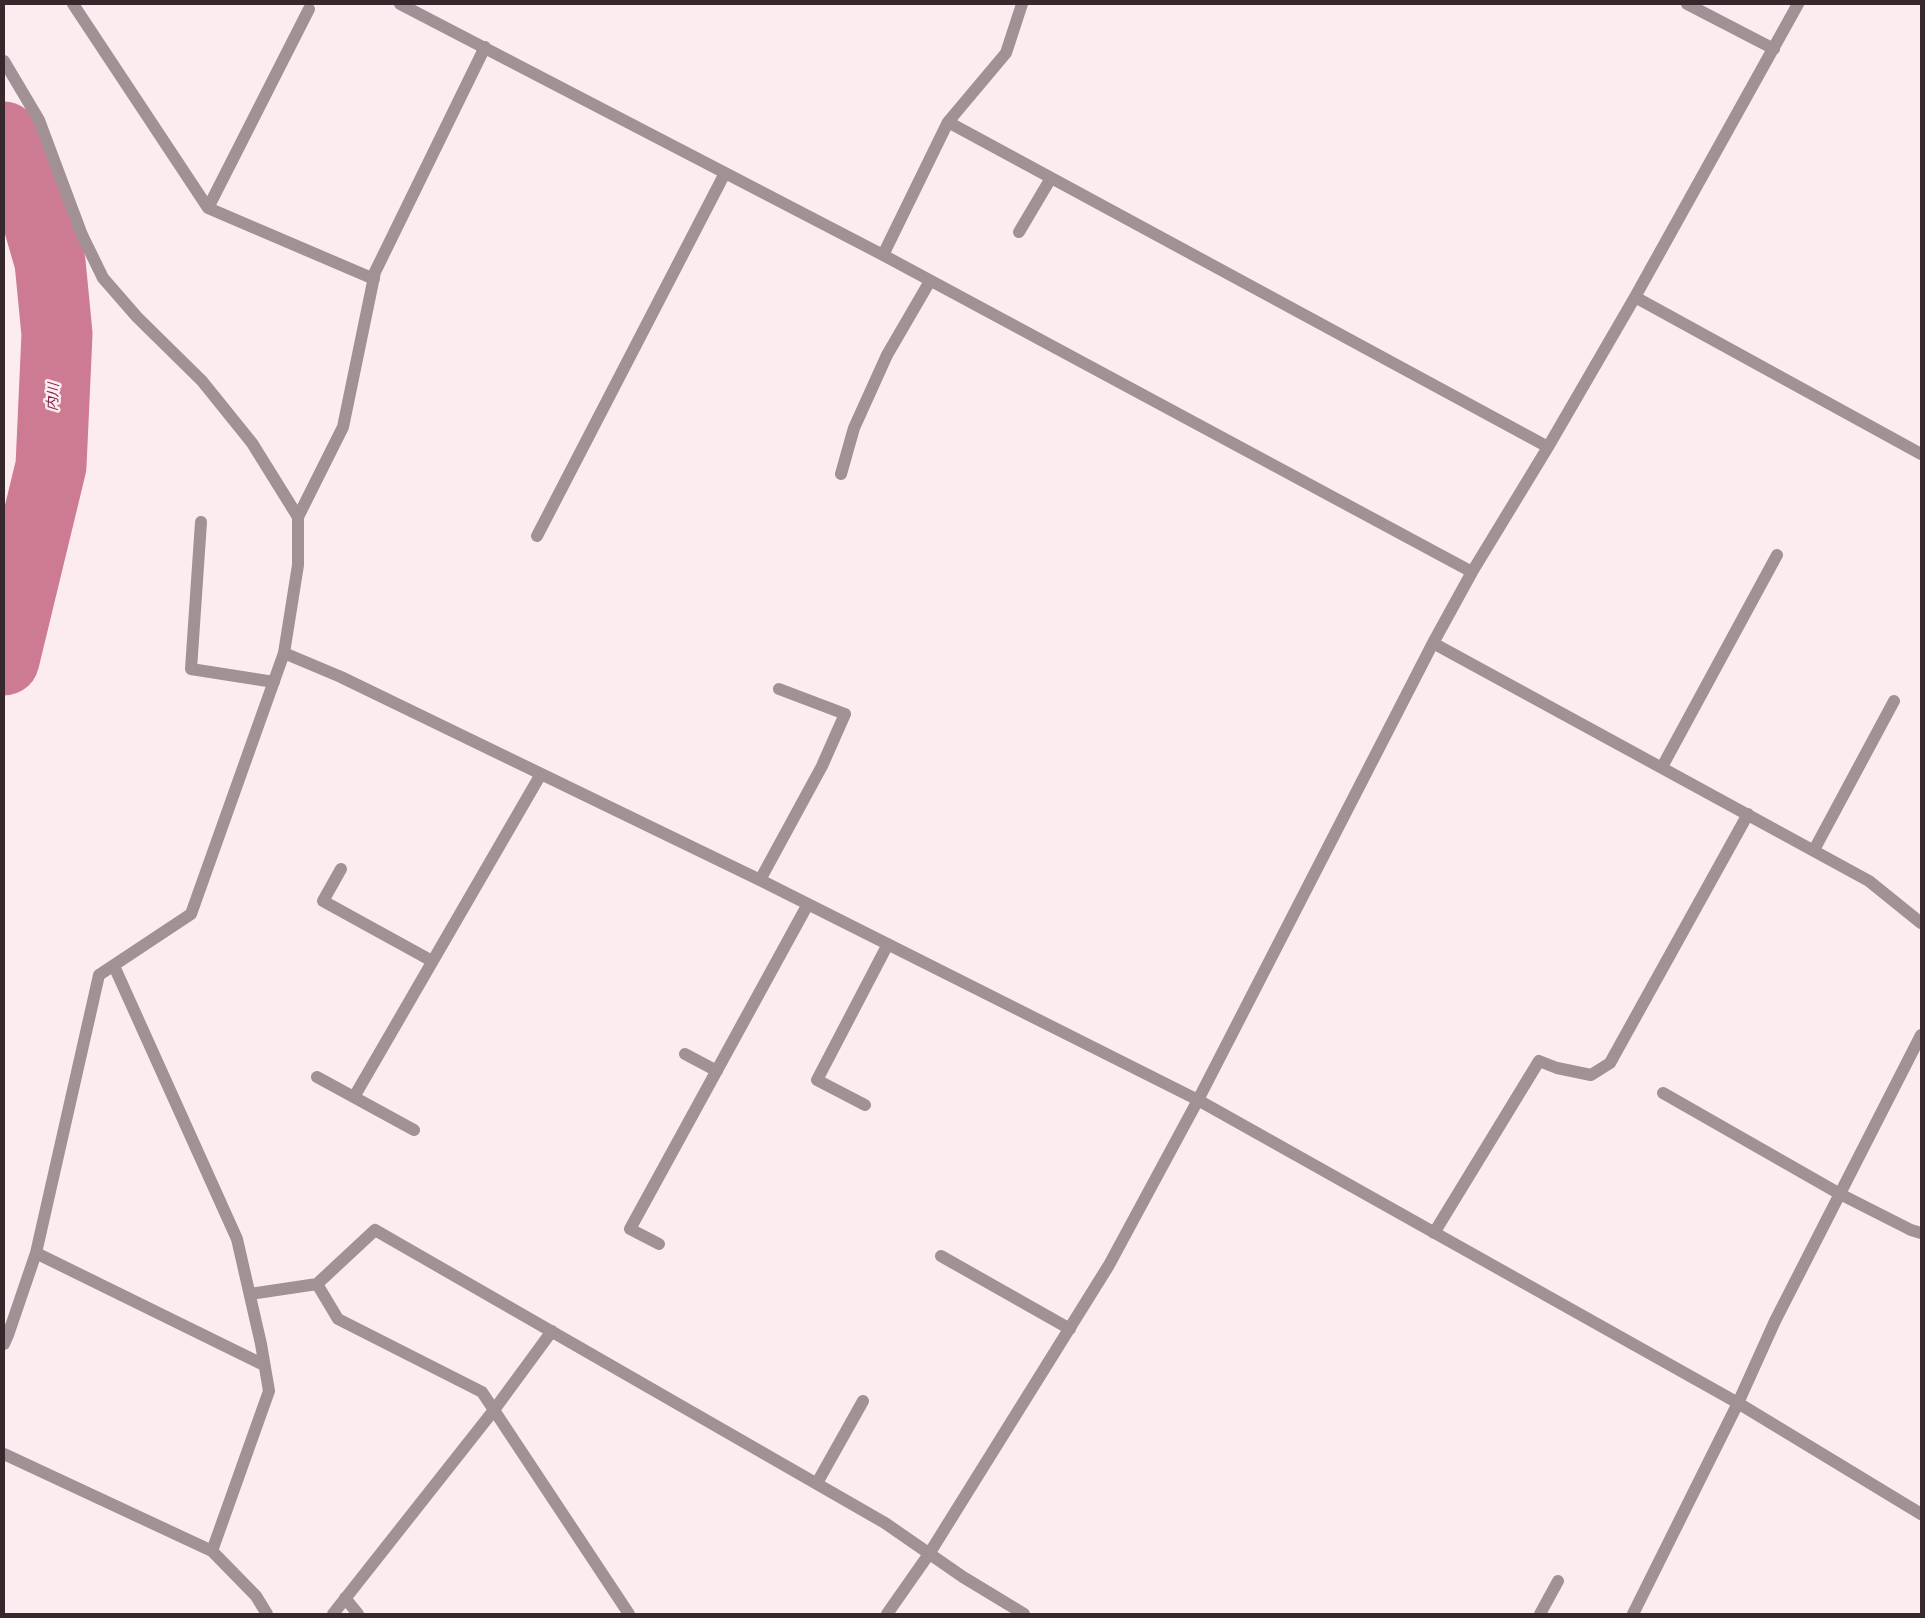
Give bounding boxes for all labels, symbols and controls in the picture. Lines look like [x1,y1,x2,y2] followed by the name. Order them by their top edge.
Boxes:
[45,383,63,411] water label: 内川

